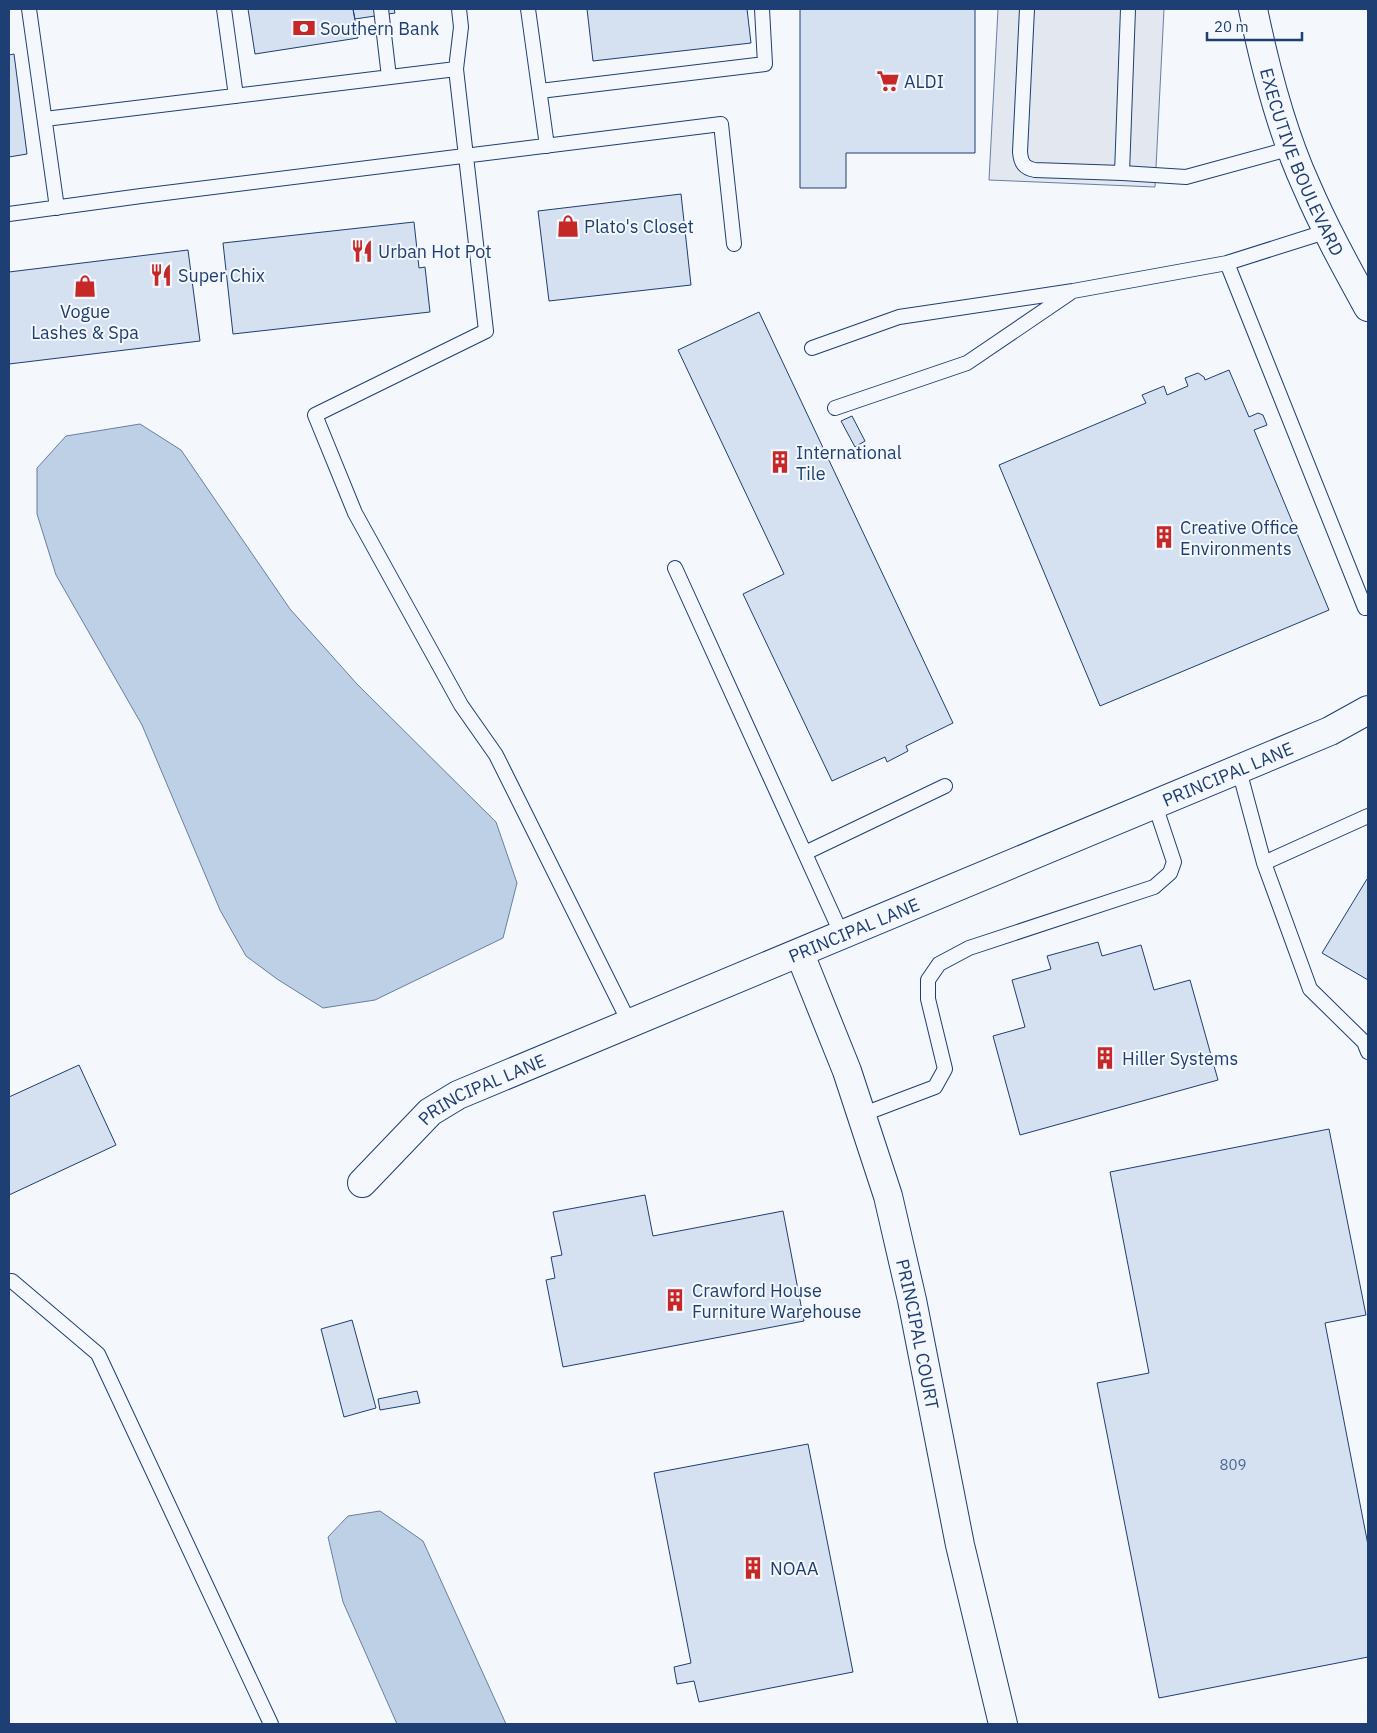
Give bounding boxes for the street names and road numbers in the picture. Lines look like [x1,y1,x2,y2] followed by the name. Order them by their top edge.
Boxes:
[1255,65,1350,260] street label: EXECUTIVE BOULEVARD
[1159,736,1297,811] street label: PRINCIPAL LANE
[785,892,923,967] street label: PRINCIPAL LANE
[413,1048,549,1130] street label: PRINCIPAL LANE
[891,1257,945,1411] street label: PRINCIPAL COURT

